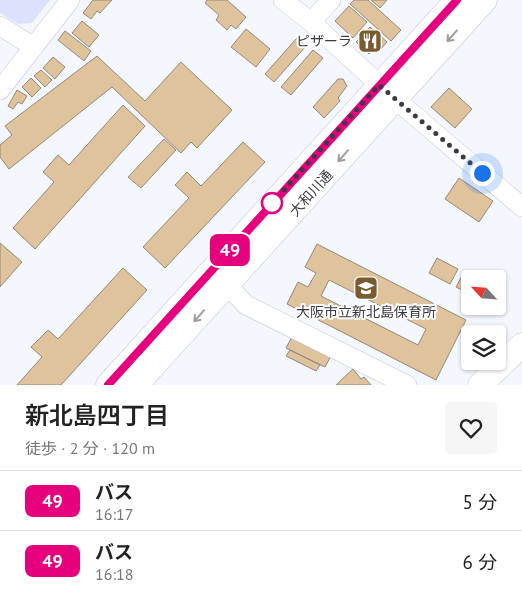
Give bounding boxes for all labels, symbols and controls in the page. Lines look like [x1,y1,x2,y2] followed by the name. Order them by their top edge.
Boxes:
[357,28,383,54] restaurant icon: ピザーラ
[446,30,458,43] one-way arrow
[296,32,352,50] place label: ピザーラ
[337,150,349,163] one-way arrow
[470,161,495,186] your location
[286,166,336,220] street label: 大和川通
[261,192,283,214] unlabelled marker
[208,234,252,266] line badge: 49
[220,238,240,261] text: 49
[461,270,506,315] north arrow
[461,270,506,370] map controls
[353,275,379,301] school or university icon: 大阪市立新北島保育所
[296,303,436,321] place label: 大阪市立新北島保育所
[193,309,205,322] one-way arrow
[461,325,506,370] button: layers
[25,400,169,431] text: 新北島四丁目
[445,402,497,454] button: heart
[25,438,155,458] text: 徒歩 · 2 分 · 120 m
[95,480,133,504] text: バス
[42,489,63,512] text: 49
[463,490,497,514] text: 5 分
[95,504,133,524] text: 16:17
[95,540,133,564] text: バス
[42,549,63,572] text: 49
[463,550,497,574] text: 6 分
[95,564,133,584] text: 16:18

